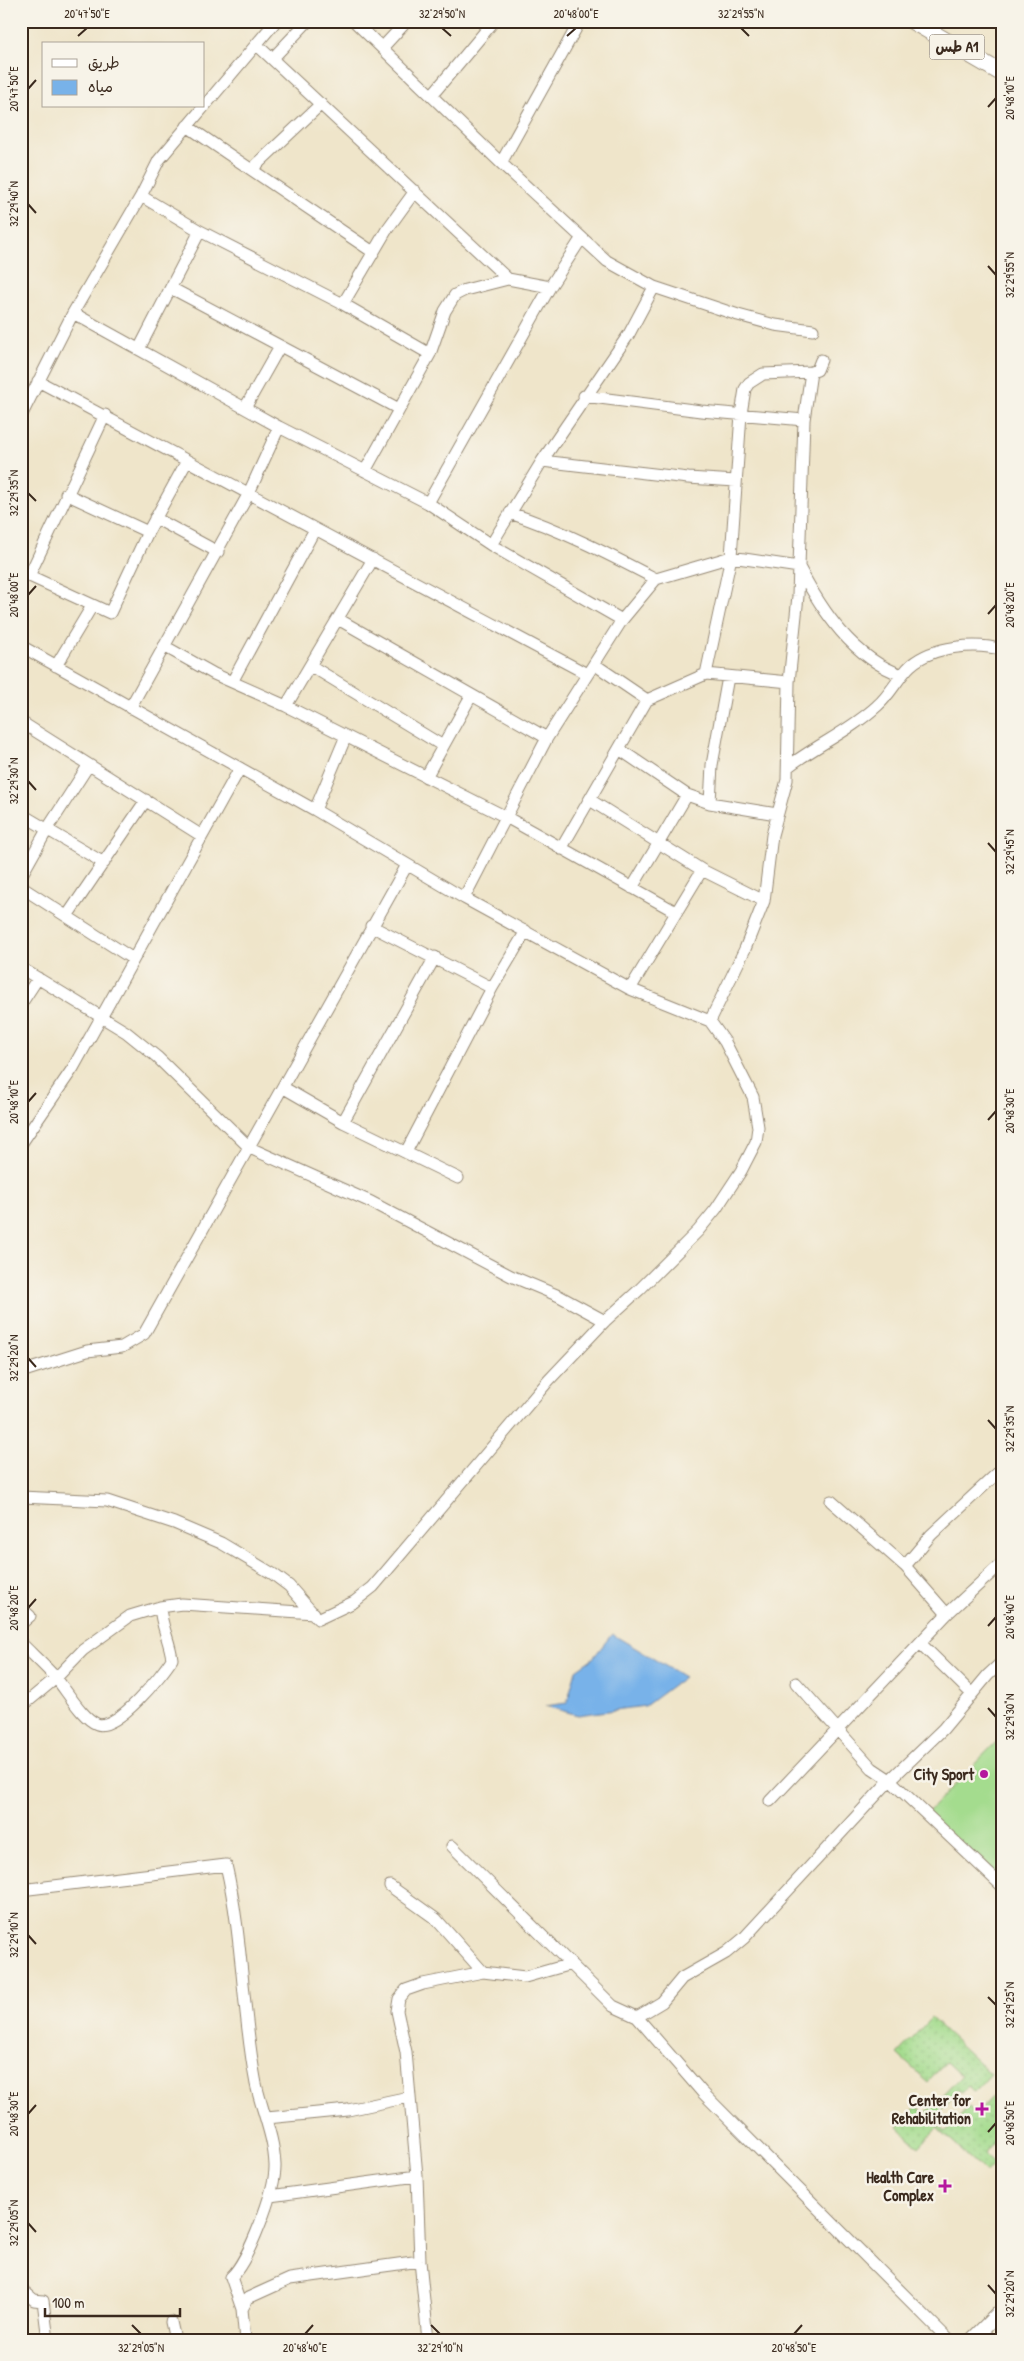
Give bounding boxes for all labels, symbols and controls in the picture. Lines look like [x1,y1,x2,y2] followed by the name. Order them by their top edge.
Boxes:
[64,5,110,22] text: 20°47'50"E
[419,5,465,22] text: 32°29'50"N
[553,5,599,22] text: 20°48'00"E
[718,5,764,22] text: 32°29'55"N
[930,34,984,60] road number: طس A1
[42,42,205,108] legend
[88,52,120,73] text: طريق
[5,66,22,112] text: 20°47'50"E
[1001,75,1018,120] text: 20°48'10"E
[88,76,113,97] text: مياه
[5,181,22,227] text: 32°29'40"N
[1001,252,1018,298] text: 32°29'55"N
[5,470,22,516] text: 32°29'35"N
[5,572,22,618] text: 20°48'00"E
[1001,582,1018,628] text: 20°48'20"E
[5,758,22,804] text: 32°29'30"N
[1001,829,1018,875] text: 32°29'45"N
[5,1079,22,1124] text: 20°48'10"E
[1001,1088,1018,1134] text: 20°48'30"E
[5,1335,22,1381] text: 32°29'20"N
[1001,1406,1018,1452] text: 32°29'35"N
[5,1585,22,1631] text: 20°48'20"E
[1001,1594,1018,1639] text: 20°48'40"E
[1001,1694,1018,1740] text: 32°29'30"N
[913,1763,974,1786] place label: City Sport
[978,1768,990,1780] marker: City Sport
[5,1912,22,1958] text: 32°29'10"N
[1001,1982,1018,2028] text: 32°29'25"N
[892,2089,972,2129] place label: Center for Rehabilitation
[5,2091,22,2137] text: 20°48'30"E
[1001,2100,1018,2145] text: 20°48'50"E
[975,2102,989,2116] marker: Center for Rehabilitation
[866,2166,935,2207] place label: Health Care Complex
[938,2179,952,2193] marker: Health Care Complex
[5,2200,22,2246] text: 32°29'05"N
[1001,2271,1018,2317] text: 32°29'20"N
[45,2286,180,2318] scale bar
[52,2292,85,2313] text: 100 m
[118,2339,164,2356] text: 32°29'05"N
[283,2339,328,2356] text: 20°48'40"E
[417,2339,463,2356] text: 32°29'10"N
[772,2339,817,2356] text: 20°48'50"E

